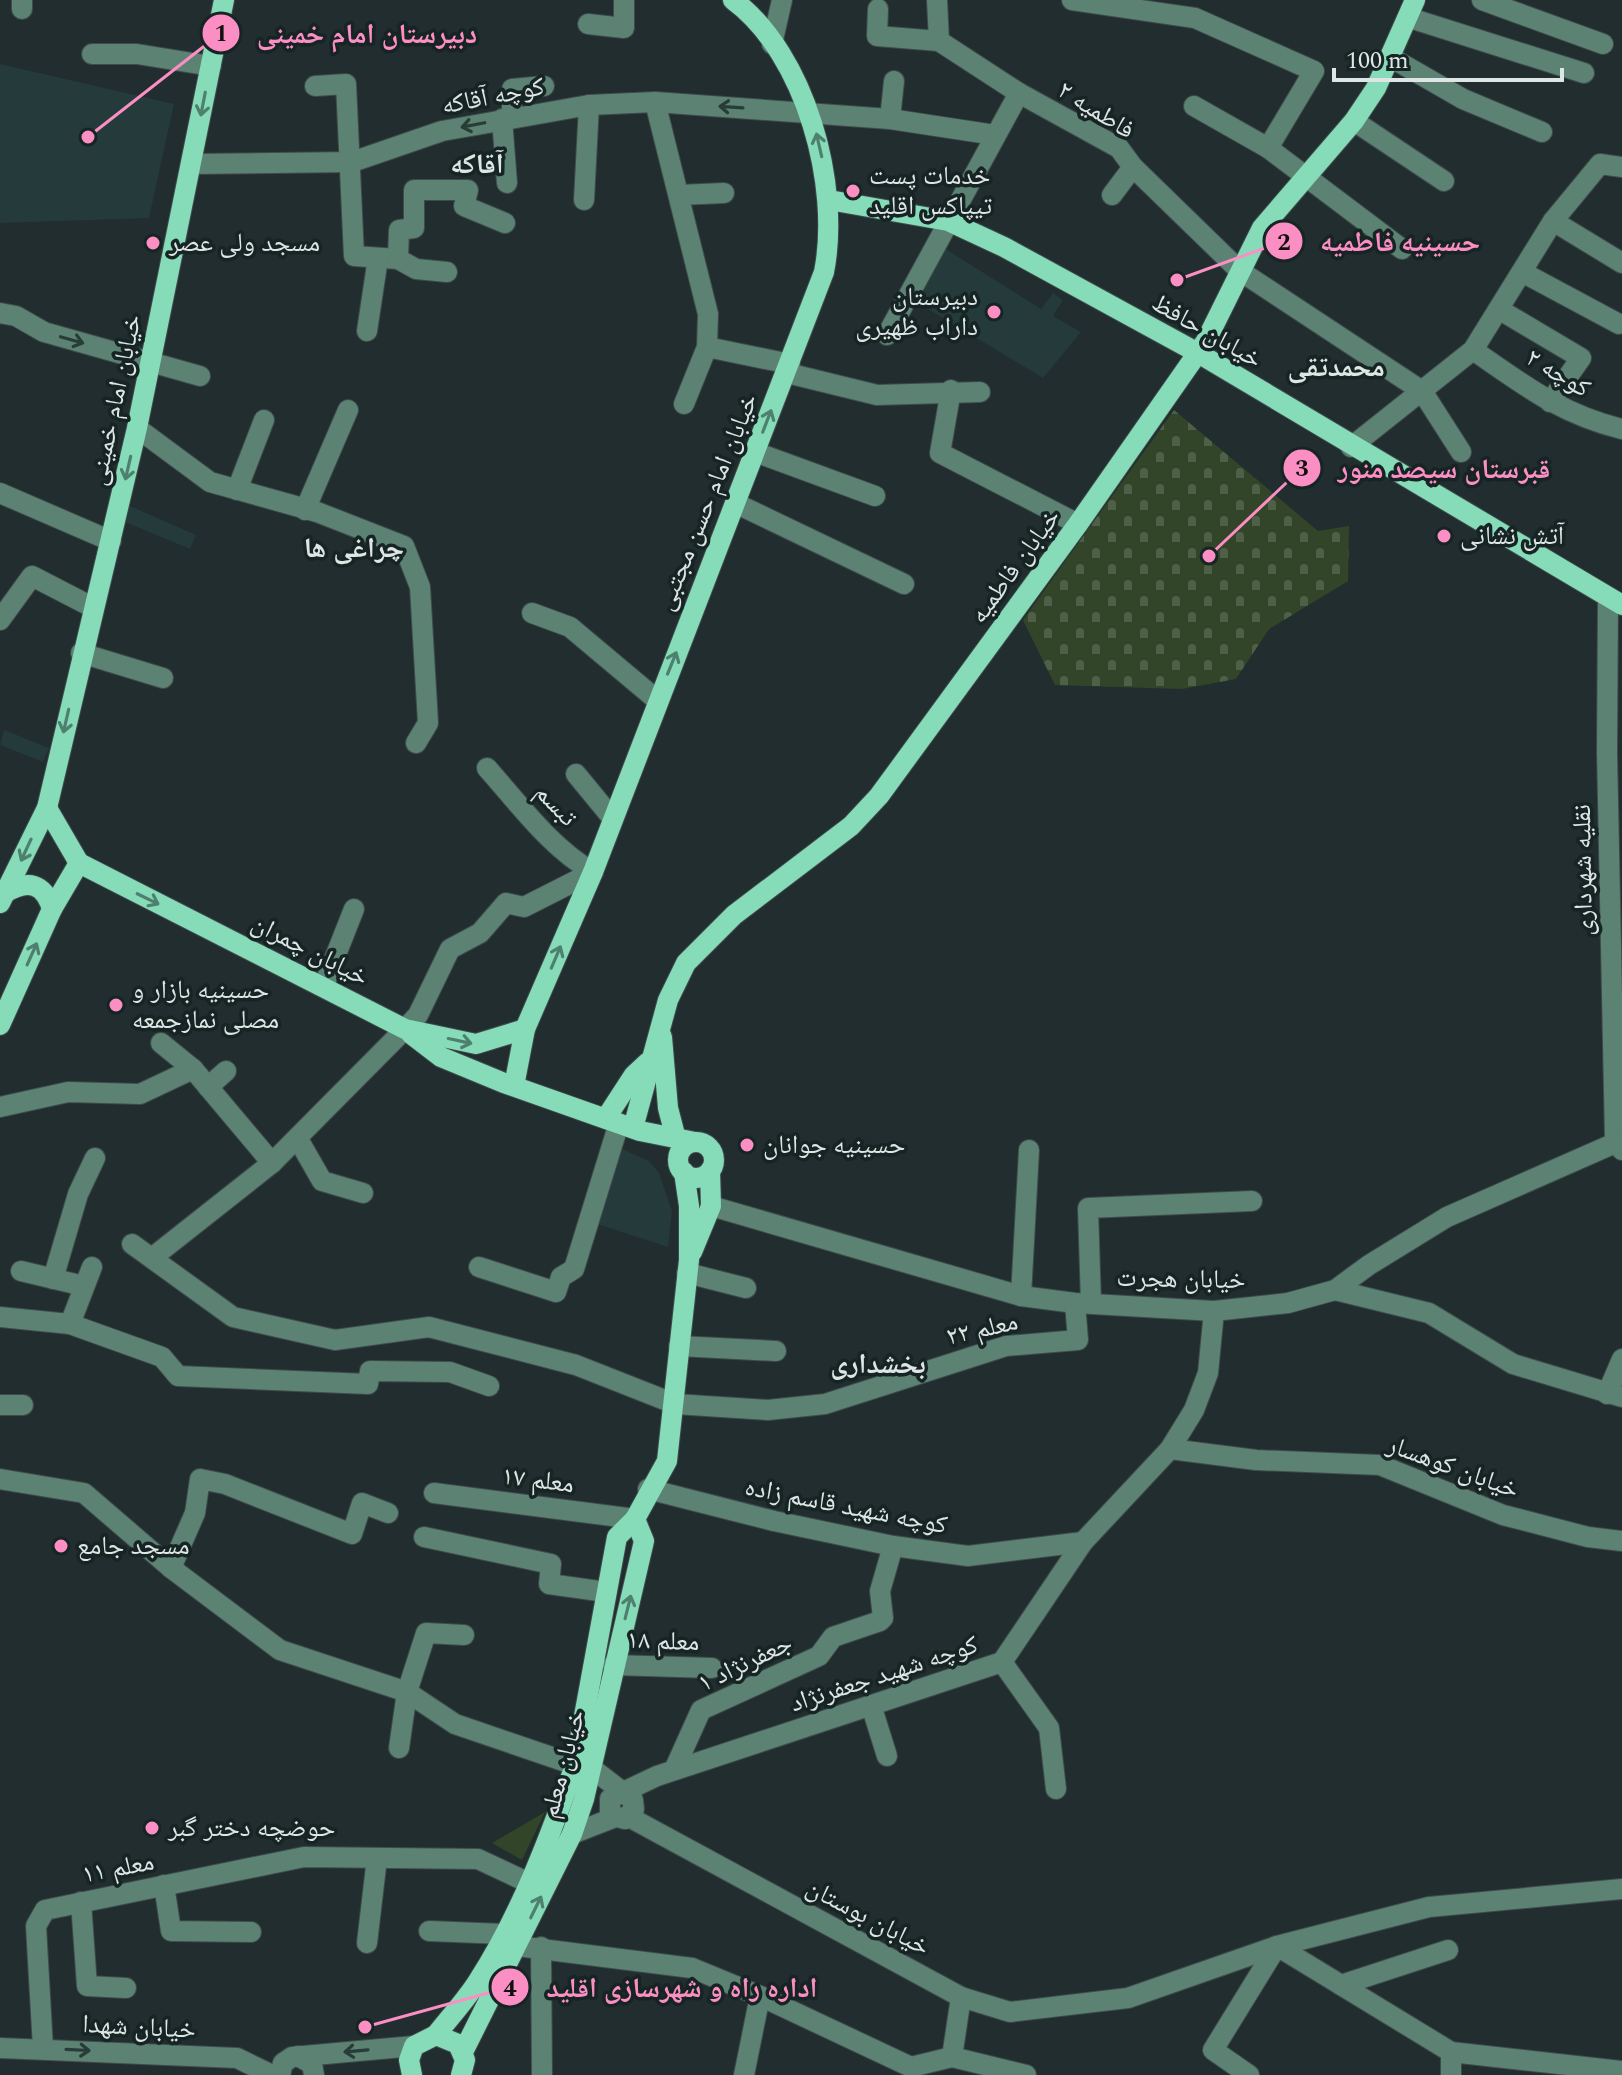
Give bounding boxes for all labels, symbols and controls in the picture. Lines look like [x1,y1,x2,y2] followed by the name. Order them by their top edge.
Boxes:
[201,7,493,59] callout: دبیرستان امام خمینی
[257,13,477,56] text: دبیرستان امام خمینی
[214,16,228,52] text: 1
[1334,32,1562,82] scale bar
[1346,43,1409,79] text: 100 m
[438,66,548,126] street label: کوچه آقاکه
[1049,71,1143,149] street label: فاطمیه ۲
[195,91,210,116] one-way arrow
[718,99,745,114] one-way arrow
[460,118,486,133] one-way arrow
[811,133,826,158] one-way arrow
[450,143,504,186] district label: آقاکه
[869,156,992,226] place label: خدمات پست تیپاکس اقلید
[844,182,862,200] marker: خدمات پست تیپاکس اقلید
[1264,215,1496,267] callout: حسینیه فاطمیه
[1320,221,1480,264] text: حسینیه فاطمیه
[168,223,320,263] place label: مسجد ولی عصر
[1277,225,1291,261] text: 2
[144,234,162,252] marker: مسجد ولی عصر
[855,277,978,347] place label: دبیرستان داراب ظهیری
[1144,283,1270,379] street label: خیابان حافظ
[985,303,1003,321] marker: دبیرستان داراب ظهیری
[77,311,153,489] street label: خیابان امام خمینی
[59,333,85,348] one-way arrow
[1518,338,1598,408] street label: کوچه ۲
[1287,346,1385,389] district label: محمدتقی
[645,387,769,617] street label: خیابان امام حسن مجتبی
[761,409,775,434] one-way arrow
[1282,442,1566,494] callout: قبرستان سیصد منور
[1337,448,1550,491] text: قبرستان سیصد منور
[1295,451,1309,487] text: 3
[120,455,135,480] one-way arrow
[959,500,1071,632] street label: خیابان فاطمیه
[1460,516,1565,556] place label: آتش نشانی
[304,527,404,570] district label: چراغی ها
[1435,527,1453,545] marker: آتش نشانی
[665,651,680,676] one-way arrow
[58,707,73,733] one-way arrow
[525,774,587,836] street label: تبسم
[1562,804,1604,936] street label: نقلیه شهرداری
[18,838,33,862] one-way arrow
[135,892,159,908] one-way arrow
[244,903,376,997] street label: خیابان چمران
[25,942,40,966] one-way arrow
[550,945,565,970] one-way arrow
[132,970,279,1040] place label: حسینیه بازار و مصلی نمازجمعه
[107,996,125,1014] marker: حسینیه بازار و مصلی نمازجمعه
[446,1034,472,1049] one-way arrow
[763,1125,905,1165] place label: حسینیه جوانان
[738,1136,756,1154] marker: حسینیه جوانان
[1116,1258,1246,1300] street label: خیابان هجرت
[942,1301,1022,1357] street label: معلم ۲۲
[830,1343,926,1386] district label: بخشداری
[1380,1424,1525,1509] street label: خیابان کوهسار
[500,1456,576,1504] street label: معلم ۱۷
[741,1467,951,1545] street label: کوچه شهید قاسم زاده
[77,1526,190,1566] place label: مسجد جامع
[52,1537,70,1555] marker: مسجد جامع
[621,1594,636,1620] one-way arrow
[626,1620,700,1662] street label: معلم ۱۸
[691,1623,799,1703] street label: جعفرنژاد ۱
[785,1625,983,1723] street label: کوچه شهید جعفرنژاد
[529,1705,597,1823] street label: خیابان معلم
[167,1808,335,1848] place label: حوضچه دختر گبر
[143,1819,161,1837] marker: حوضچه دختر گبر
[79,1841,157,1895] street label: معلم ۱۱
[799,1868,937,1966] street label: خیابان بوستان
[529,1896,544,1920] one-way arrow
[490,1961,833,2013] callout: اداره راه و شهرسازی اقلید
[546,1967,818,2010] text: اداره راه و شهرسازی اقلید
[503,1971,517,2007] text: 4
[81,2004,197,2050] street label: خیابان شهدا
[64,2043,91,2058] one-way arrow
[343,2044,370,2059] one-way arrow

